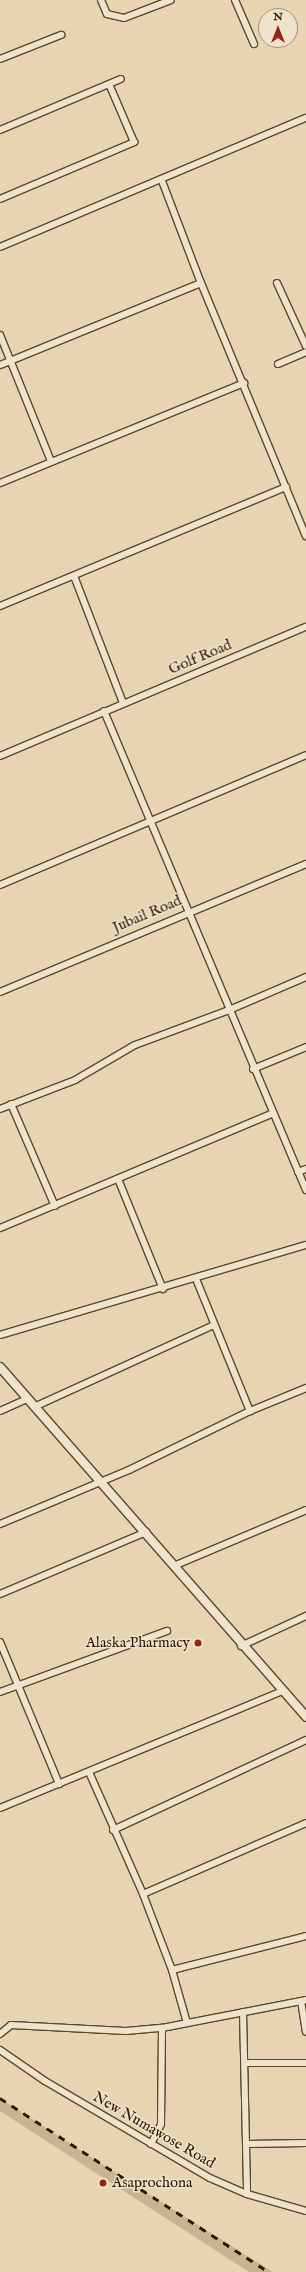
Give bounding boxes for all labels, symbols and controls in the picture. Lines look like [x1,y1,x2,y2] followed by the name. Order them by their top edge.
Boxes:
[258,8,298,48] north arrow
[273,10,283,24] text: N
[166,636,234,678] street label: Golf Road
[110,891,184,937] street label: Jubail Road
[86,1634,190,1652] place label: Alaska Pharmacy
[193,1638,203,1648] marker: Alaska Pharmacy
[90,2088,218,2172] street label: New Numawose Road
[112,2174,192,2192] place label: Asaprochona
[97,2177,109,2189] marker: Asaprochona

